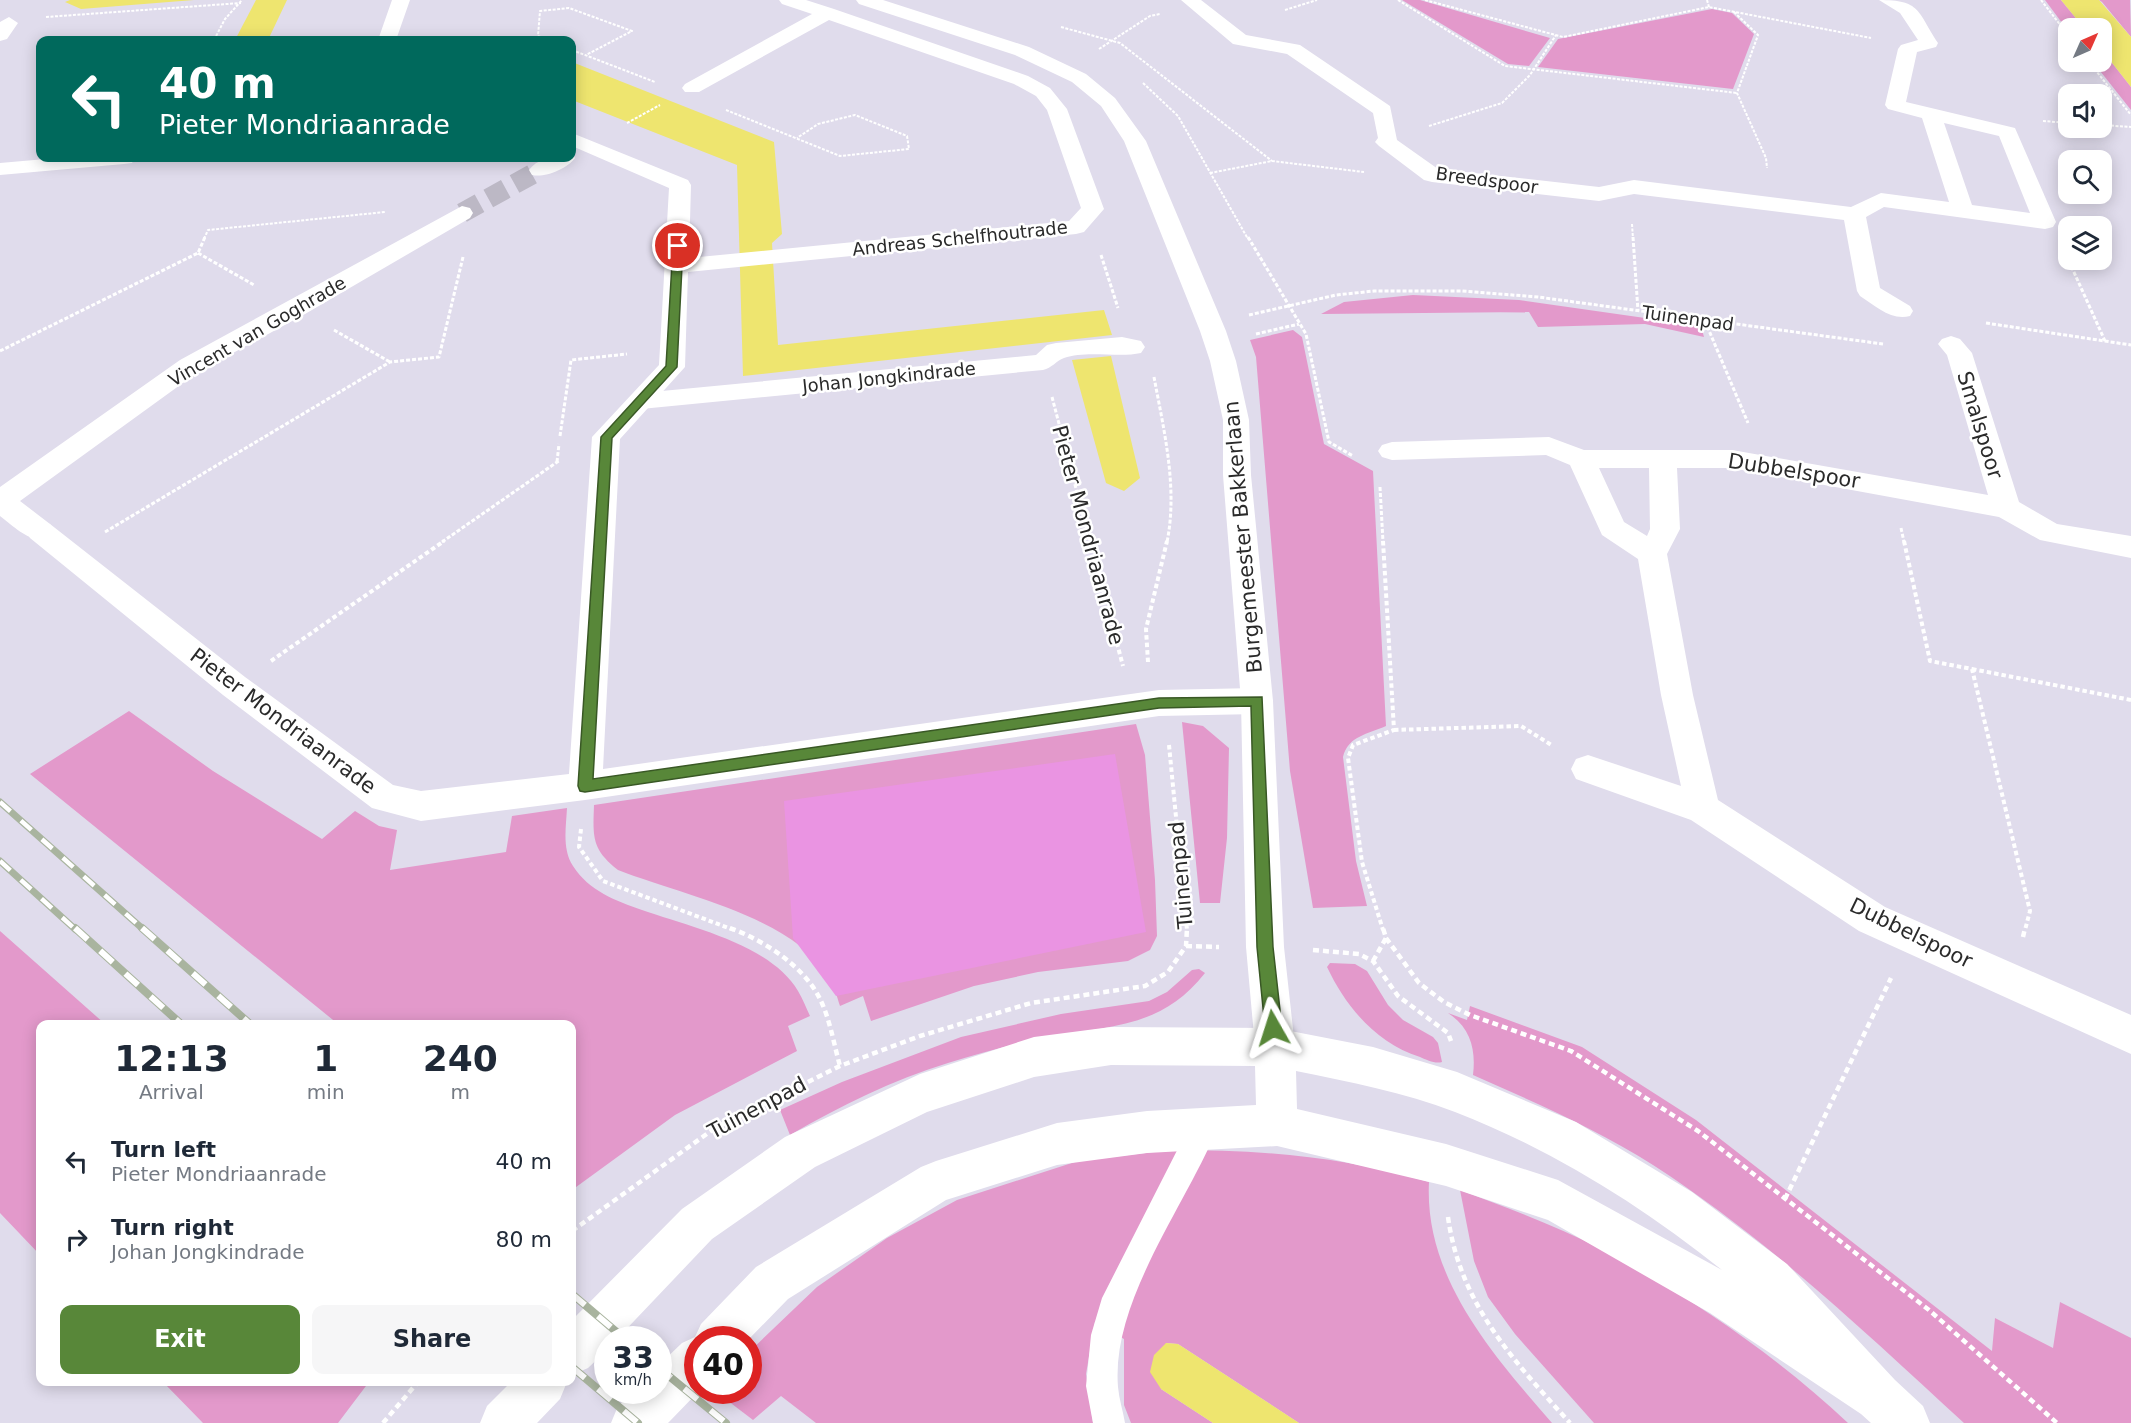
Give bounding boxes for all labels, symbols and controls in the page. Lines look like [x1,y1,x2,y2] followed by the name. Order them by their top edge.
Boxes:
[2058,18,2112,72] north arrow
[2058,18,2112,270] map controls
[159,59,276,108] text: 40 m
[60,60,138,138] icon: left
[2058,84,2112,138] button: sound
[159,109,450,140] text: Pieter Mondriaanrade
[2058,150,2112,204] button: search
[1434,162,1540,198] street label: Breedspoor
[851,216,1069,260] street label: Andreas Schelfhoutrade
[2058,216,2112,270] button: layers
[652,220,703,271] pin
[661,229,694,262] icon: arrive
[165,272,349,390] street label: Vincent van Goghrade
[1640,301,1735,335] street label: Tuinenpad
[800,357,977,397] street label: Johan Jongkindrade
[1952,368,2008,482] street label: Smalspoor
[1219,400,1267,674] street label: Burgemeester Bakkerlaan
[1047,423,1129,647] street label: Pieter Mondriaanrade
[1726,449,1862,493] street label: Dubbelspoor
[185,643,381,799] street label: Pieter Mondriaanrade
[1164,820,1198,931] street label: Tuinenpad
[1846,893,1977,973] street label: Dubbelspoor
[1241,996,1305,1060] position arrow
[114,1038,229,1079] text: 12:13
[313,1038,338,1079] text: 1
[423,1038,498,1079] text: 240
[703,1072,810,1144] street label: Tuinenpad
[139,1080,204,1104] text: Arrival
[307,1080,345,1104] text: min
[451,1080,470,1104] text: m
[111,1137,216,1162] text: Turn left
[60,1145,93,1178] icon: left
[496,1149,552,1174] text: 40 m
[111,1162,327,1186] text: Pieter Mondriaanrade
[111,1215,234,1240] text: Turn right
[60,1223,93,1256] icon: right
[496,1227,552,1252] text: 80 m
[111,1240,305,1264] text: Johan Jongkindrade
[60,1305,300,1374] button: Exit
[312,1305,552,1374] button: Share
[684,1326,762,1404] speed limit sign: 40
[612,1340,654,1375] text: 33
[614,1371,652,1389] text: km/h

